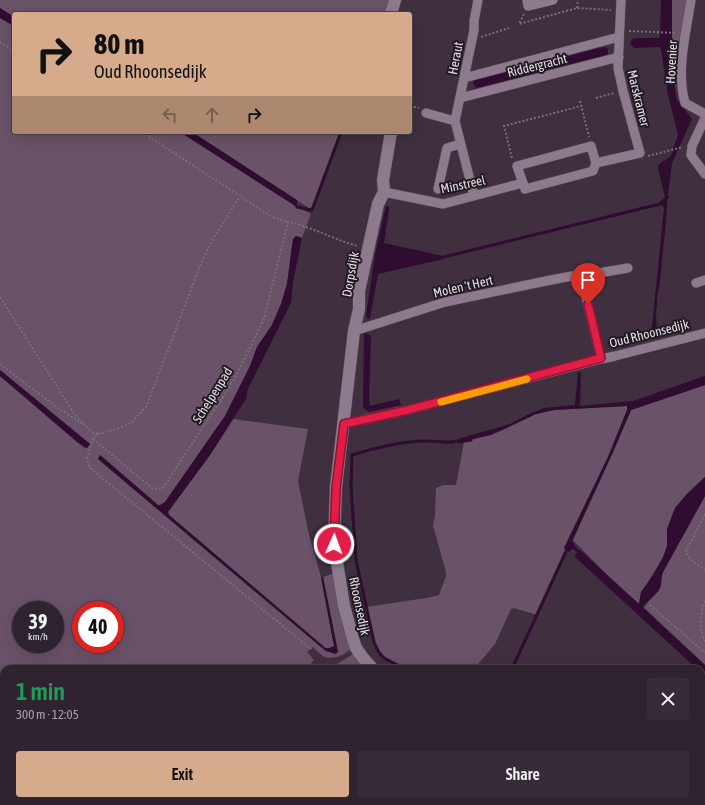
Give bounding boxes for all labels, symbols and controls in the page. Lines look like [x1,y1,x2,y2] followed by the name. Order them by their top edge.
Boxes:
[28,28,80,80] icon: right
[94,28,144,60] text: 80 m
[445,40,466,76] street label: Heraut
[663,40,680,84] street label: Hovenier
[506,51,569,80] street label: Riddergracht
[94,61,207,82] text: Oud Rhoonsedijk
[624,68,653,128] street label: Marskramer
[159,104,181,126] icon: left
[201,104,223,126] icon: ahead
[243,104,265,126] icon: right
[439,172,487,197] street label: Minstreel
[339,250,362,298] street label: Dorpsdijk
[571,263,605,304] pin
[577,269,599,291] icon: arrive
[432,272,495,301] street label: Molen 't Hert
[608,316,691,351] street label: Oud Rhoonsedijk
[189,365,235,426] street label: Schelpenpad
[313,523,355,565] position arrow
[346,575,373,637] street label: Rhoonsedijk
[72,601,124,653] speed limit sign: 40
[29,610,47,633] text: 39
[28,631,48,642] text: km/h
[16,678,65,705] text: 1 min
[647,678,689,720] button: close
[16,707,79,722] text: 300 m · 12:05
[16,751,349,797] button: Exit
[357,751,689,797] button: Share

